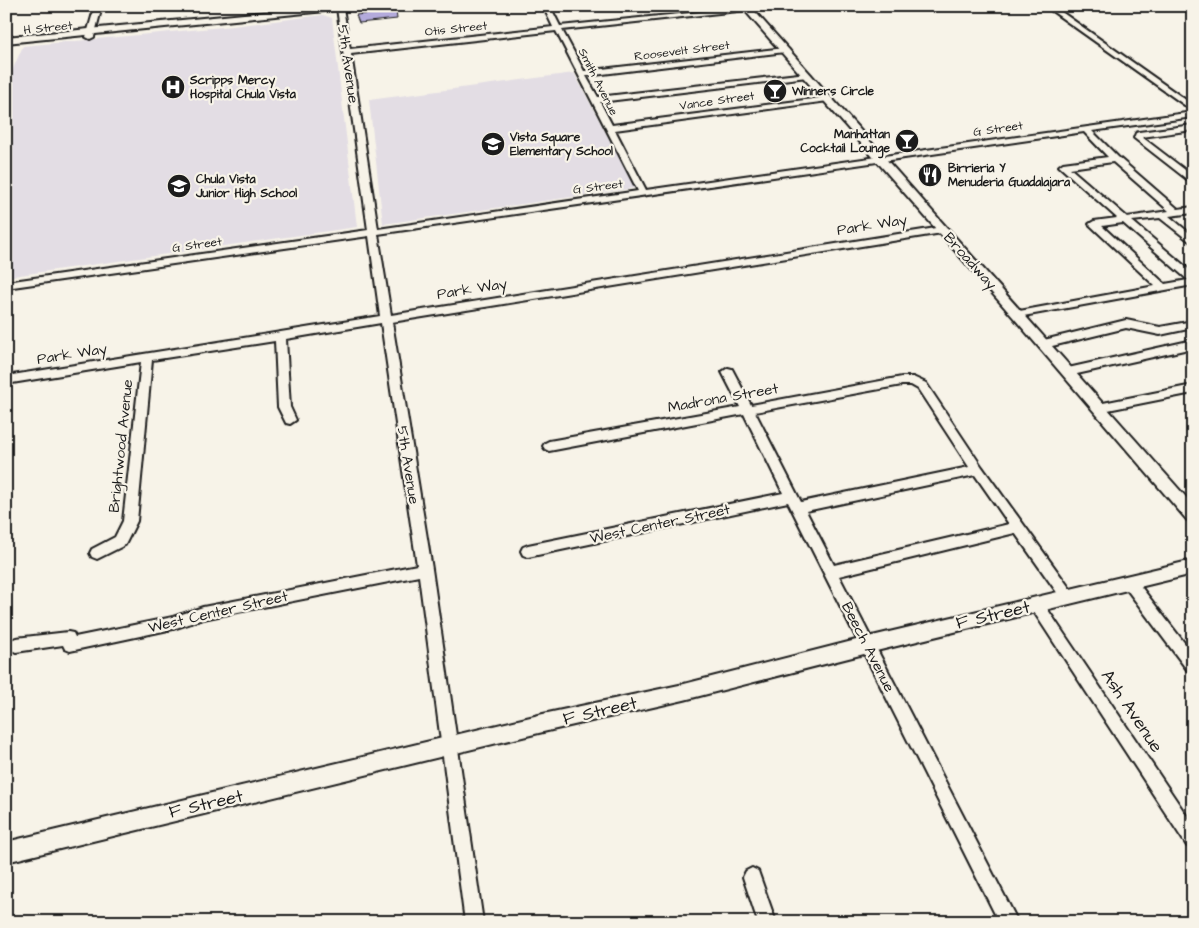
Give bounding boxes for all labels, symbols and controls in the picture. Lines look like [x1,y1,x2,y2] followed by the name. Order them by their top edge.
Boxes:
[23,17,73,39] street label: H Street
[424,17,488,41] street label: Otis Street
[332,23,364,105] street label: 5th Avenue
[633,37,731,65] street label: Roosevelt Street
[574,45,622,119] street label: Smith Avenue
[189,72,297,104] place label: Scripps Mercy Hospital Chula Vista
[160,74,186,100] hospital icon: Scripps Mercy Hospital Chula Vista
[762,78,788,104] bar icon: Winners Circle
[791,83,874,100] place label: Winners Circle
[678,87,756,115] street label: Vance Street
[972,117,1024,141] street label: G Street
[800,126,891,159] place label: Manhattan Cocktail Lounge
[894,128,920,154] bar icon: Manhattan Cocktail Lounge
[509,129,613,161] place label: Vista Square Elementary School
[480,131,506,157] school or university icon: Vista Square Elementary School
[948,160,1071,192] place label: Birrieria Y Menuderia Guadalajara
[917,162,943,188] restaurant icon: Birrieria Y Menuderia Guadalajara
[195,171,297,204] place label: Chula Vista Junior High School
[166,173,192,199] school or university icon: Chula Vista Junior High School
[572,175,624,198] street label: G Street
[835,209,909,242] street label: Park Way
[938,228,1001,295] street label: Broadway
[171,233,223,257] street label: G Street
[435,273,509,306] street label: Park Way
[35,338,109,371] street label: Park Way
[104,378,139,514] street label: Brightwood Avenue
[666,378,780,418] street label: Madrona Street
[391,424,425,506] street label: 5th Avenue
[588,499,732,549] street label: West Center Street
[146,586,290,638] street label: West Center Street
[954,594,1033,636] street label: F Street
[836,598,900,696] street label: Beech Avenue
[1095,665,1169,758] street label: Ash Avenue
[561,690,640,732] street label: F Street
[167,783,246,825] street label: F Street

